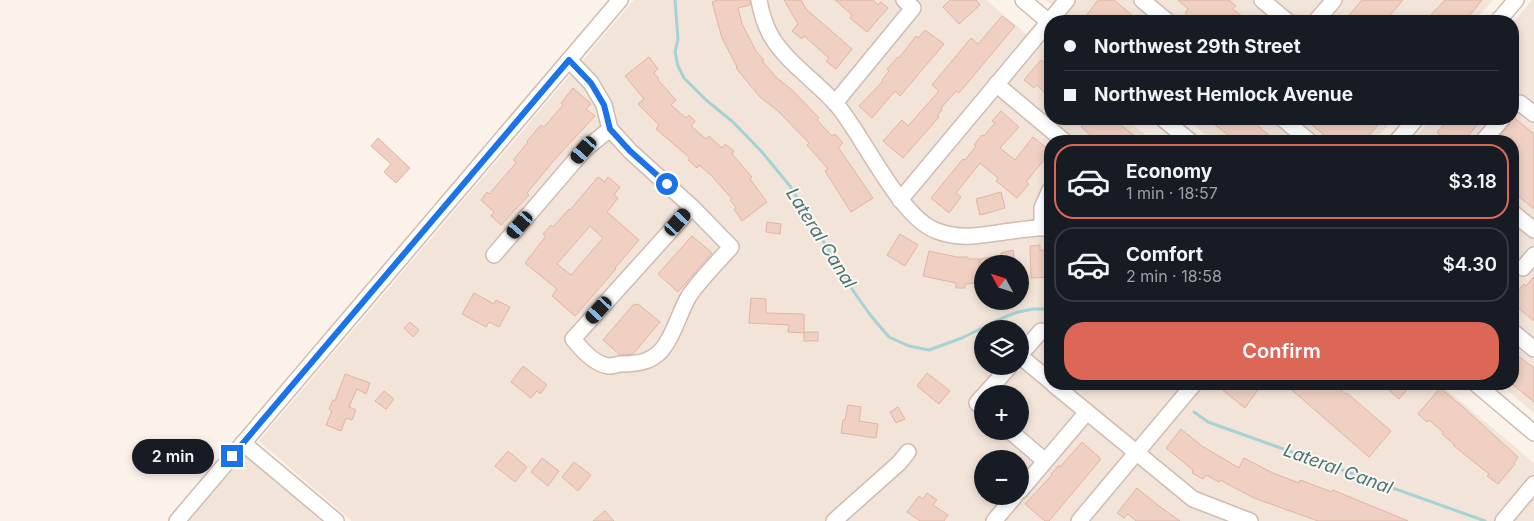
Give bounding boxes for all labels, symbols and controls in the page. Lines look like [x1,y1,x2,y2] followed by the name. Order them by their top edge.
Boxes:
[1094,35,1301,58] text: Northwest 29th Street
[1094,83,1353,106] text: Northwest Hemlock Avenue
[568,134,599,166] car
[1066,159,1111,204] icon: car
[1126,160,1212,183] text: Economy
[1448,170,1497,193] text: $3.18
[656,173,678,195] route start
[1126,183,1218,203] text: 1 min · 18:57
[782,184,861,292] water label: Lateral Canal
[662,206,693,238] car
[504,209,535,241] car
[1066,242,1111,287] icon: car
[1126,243,1203,266] text: Comfort
[1442,253,1497,276] text: $4.30
[974,255,1029,310] north arrow
[974,255,1029,505] map controls
[1126,266,1222,286] text: 2 min · 18:58
[583,294,614,326] car
[974,320,1029,375] button: layers
[1064,322,1499,380] button: Confirm
[974,385,1029,440] button: +
[132,438,214,474] callout: 2 min
[1281,439,1396,498] water label: Lateral Canal
[221,445,243,467] route end
[152,446,194,466] text: 2 min
[974,450,1029,505] button: −

